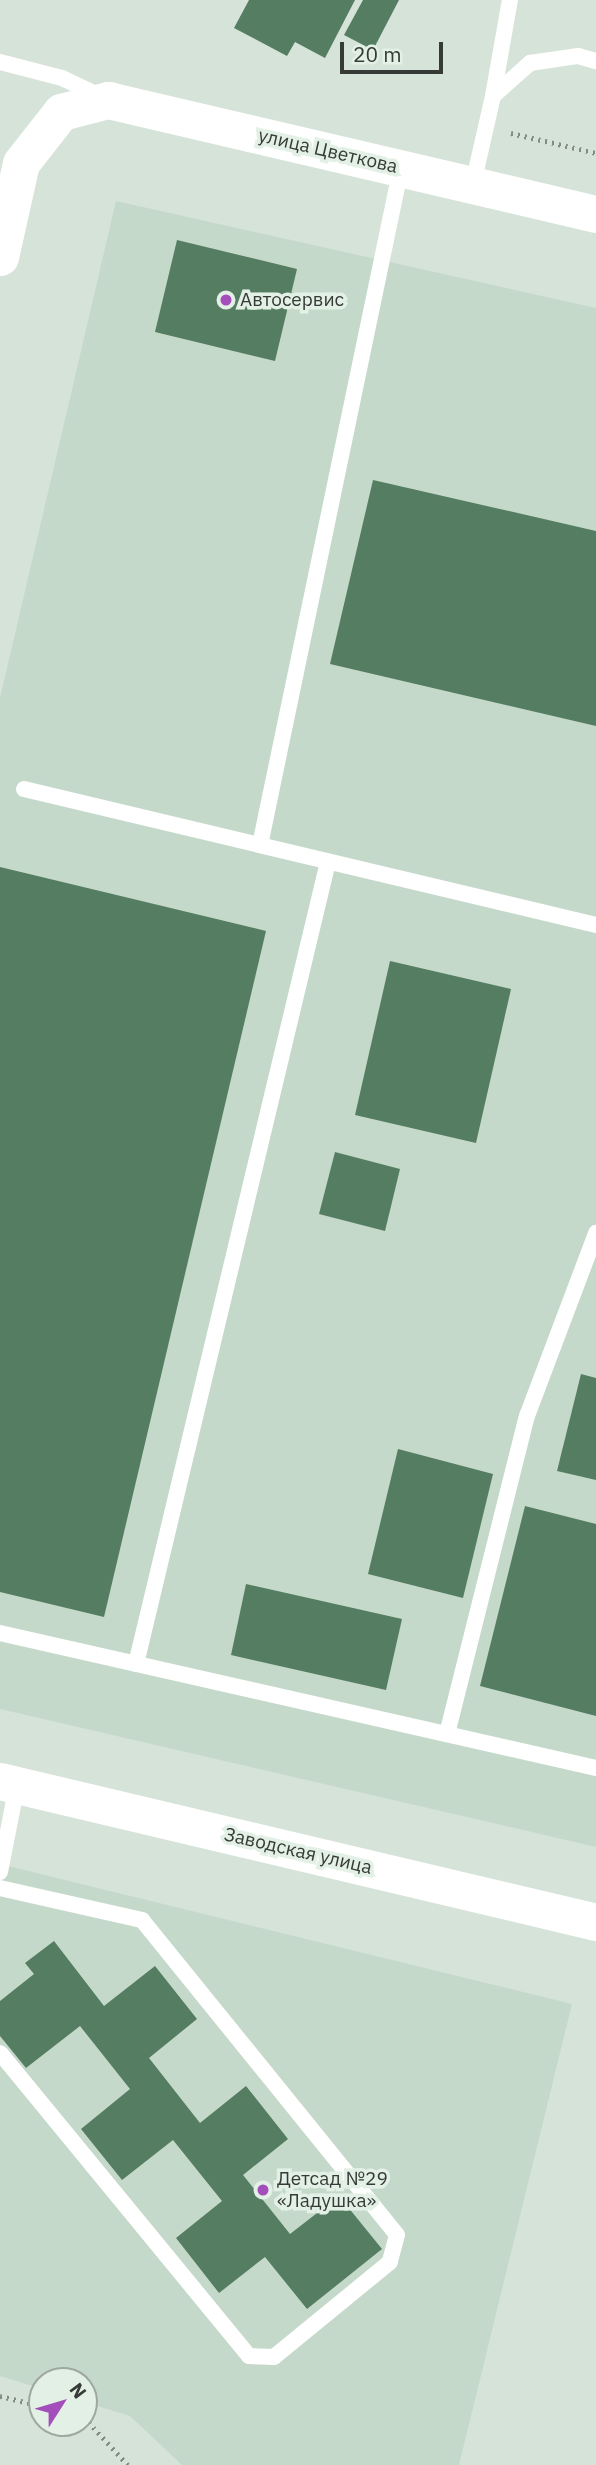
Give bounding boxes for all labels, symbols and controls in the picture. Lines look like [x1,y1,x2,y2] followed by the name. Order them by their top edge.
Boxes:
[344,28,447,72] scale bar
[353,40,402,68] text: 20 m
[256,124,400,178] street label: улица Цветкова
[240,289,344,311] place label: Автосервис
[218,292,234,308] marker: Автосервис
[222,1823,374,1879] street label: Заводская улица
[277,2168,388,2212] place label: Детсад №29 «Ладушка»
[255,2182,271,2198] marker: Детсад №29 «Ладушка»
[28,2367,98,2437] north arrow
[64,2378,92,2403] text: N

